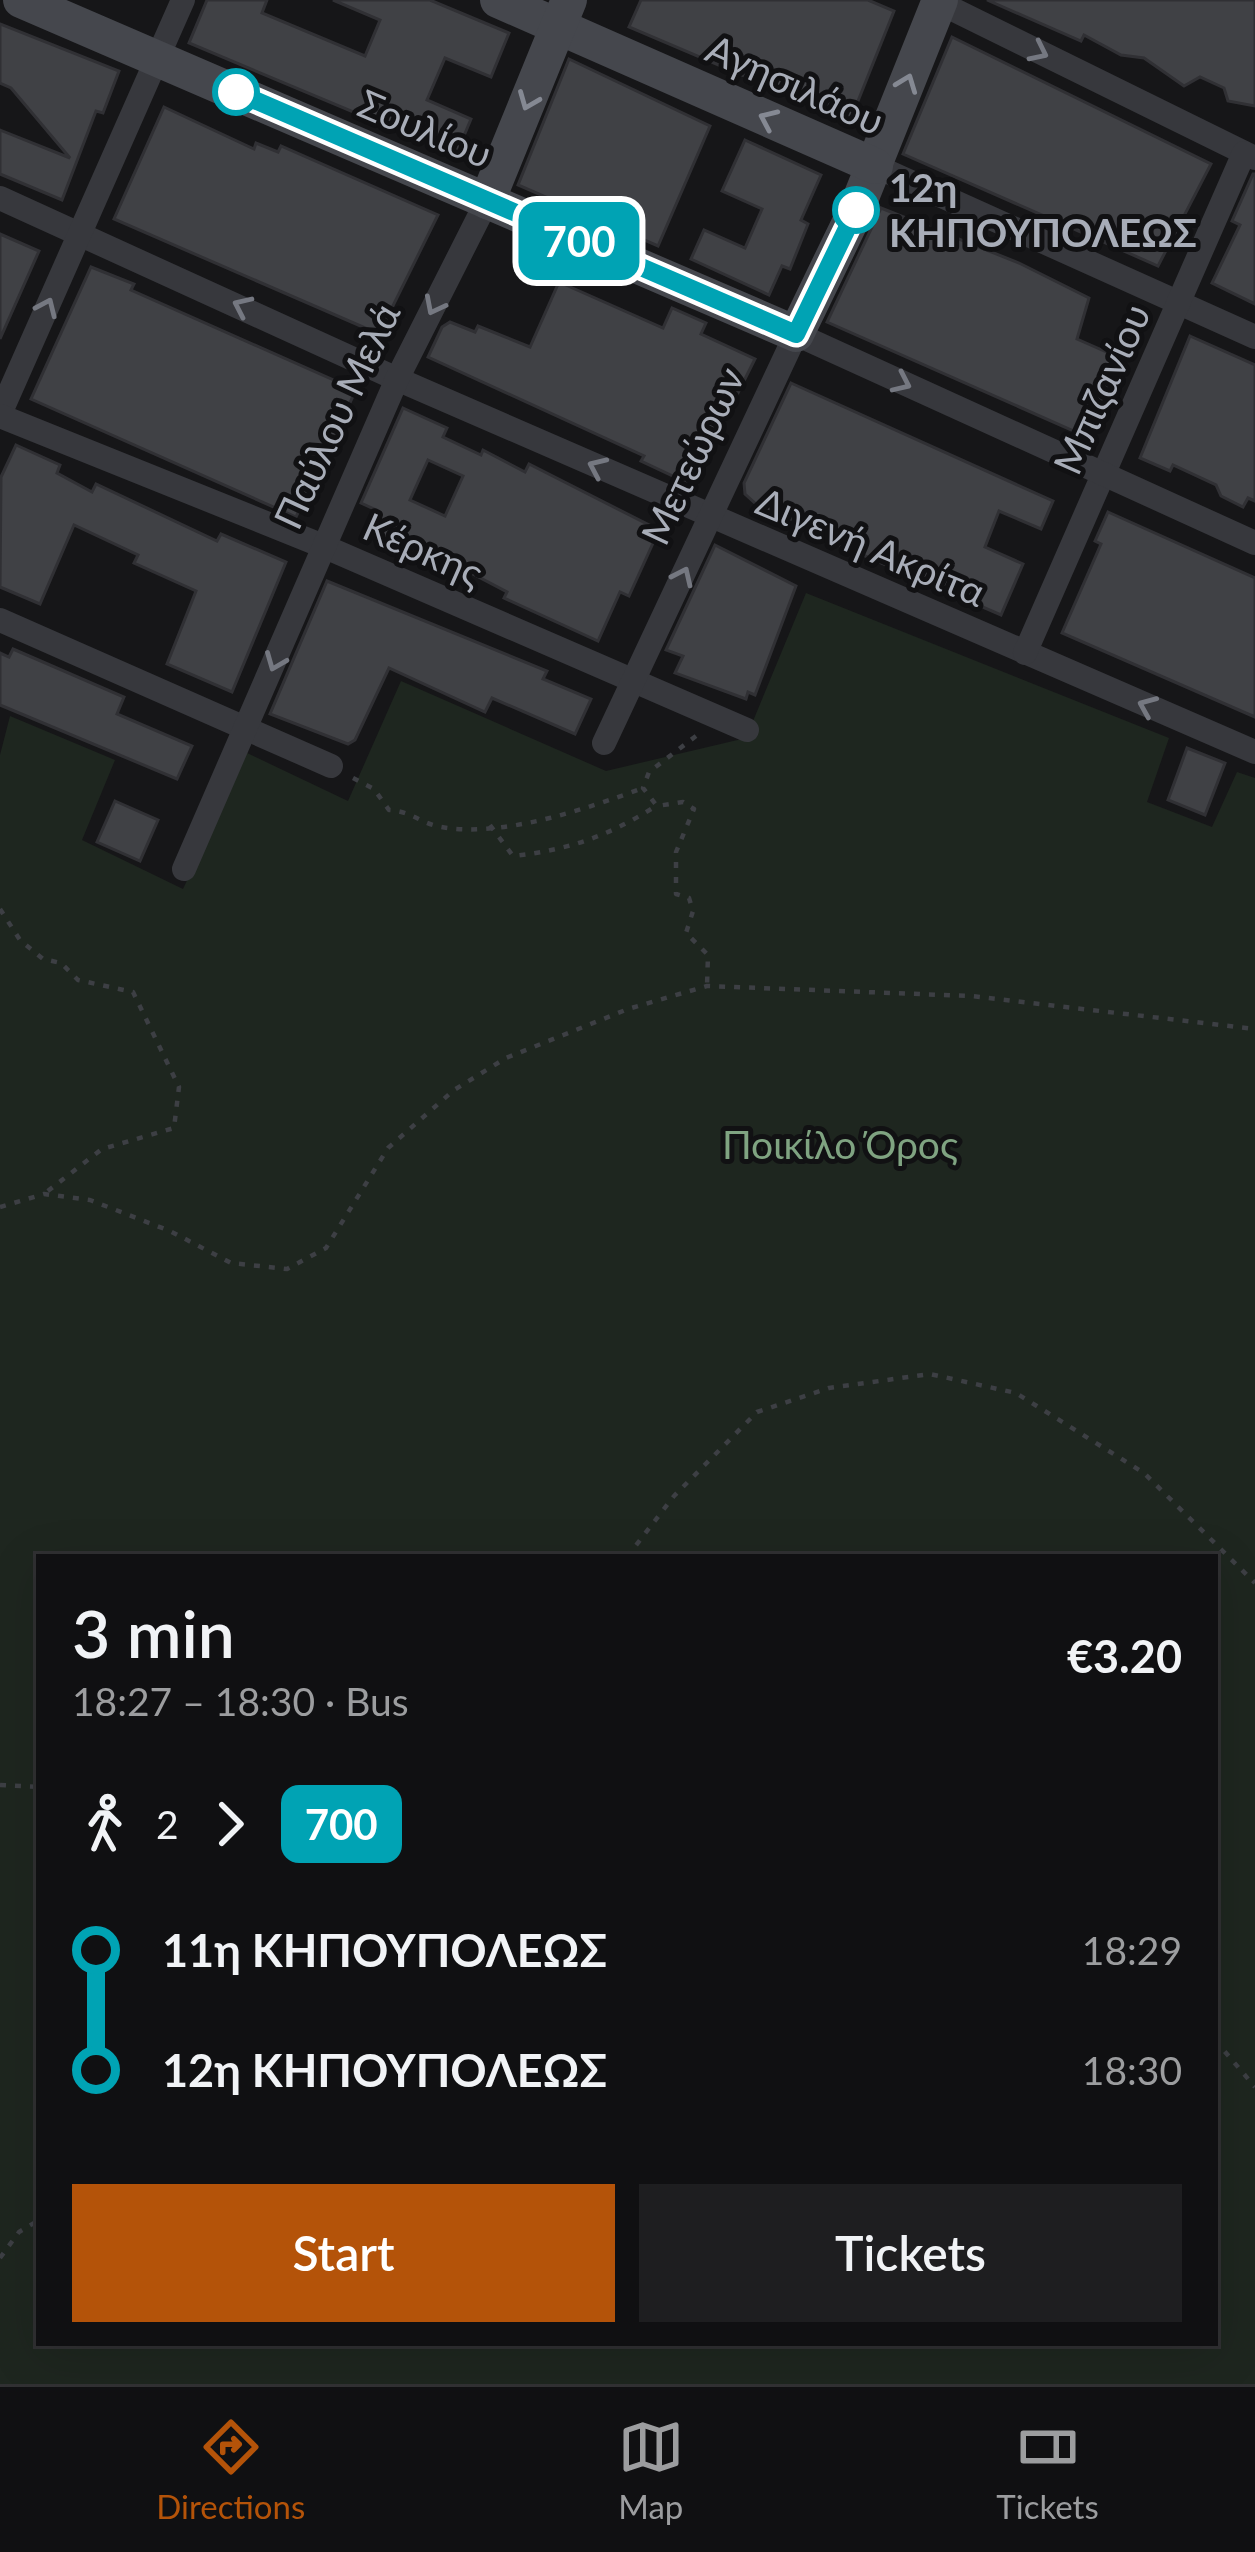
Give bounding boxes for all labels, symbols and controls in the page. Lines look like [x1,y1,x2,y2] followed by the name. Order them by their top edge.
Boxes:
[700,25,891,144] street label: Αγησιλάου
[1027,37,1049,60] one-way arrow
[214,70,258,114] unlabelled marker
[893,74,918,95] one-way arrow
[352,80,499,177] street label: Σουλίου
[518,89,542,110] one-way arrow
[758,110,780,134] one-way arrow
[889,164,1197,255] place label: 12η ΚΗΠΟΥΠΟΛΕΩΣ
[834,188,878,232] marker: 12η ΚΗΠΟΥΠΟΛΕΩΣ
[510,202,648,280] line badge: 700
[542,216,616,266] text: 700
[425,294,449,315] one-way arrow
[264,295,408,536] street label: Παύλου Μελά
[233,297,254,320] one-way arrow
[1043,297,1159,481] street label: Μπιζανίου
[33,298,57,320] one-way arrow
[631,360,753,551] street label: Μετεώρων
[890,368,911,392] one-way arrow
[588,457,609,481] one-way arrow
[750,477,993,615] street label: Διγενή Ακρίτα
[357,503,490,596] street label: Κέρκης
[669,567,692,588] one-way arrow
[265,650,289,671] one-way arrow
[1138,696,1160,720] one-way arrow
[722,1121,958,1167] park label: Ποικίλο Όρος
[72,1593,235,1672] text: 3 min
[1067,1629,1182,1683] text: €3.20
[72,1678,409,1724] text: 18:27 – 18:30 · Bus
[72,1791,138,1857] icon: walk
[197,1791,263,1857] icon: forward
[305,1799,378,1849] text: 700
[156,1801,179,1847] text: 2
[162,1923,607,1977] text: 11η ΚΗΠΟΥΠΟΛΕΩΣ
[1082,1927,1182,1973] text: 18:29
[162,2043,607,2097] text: 12η ΚΗΠΟΥΠΟΛΕΩΣ
[1082,2047,1182,2093] text: 18:30
[72,2184,615,2322] button: Start
[639,2184,1182,2322] button: Tickets
[156,2414,305,2526] tab: Directions
[618,2414,684,2526] tab: Map
[996,2414,1099,2526] tab: Tickets

